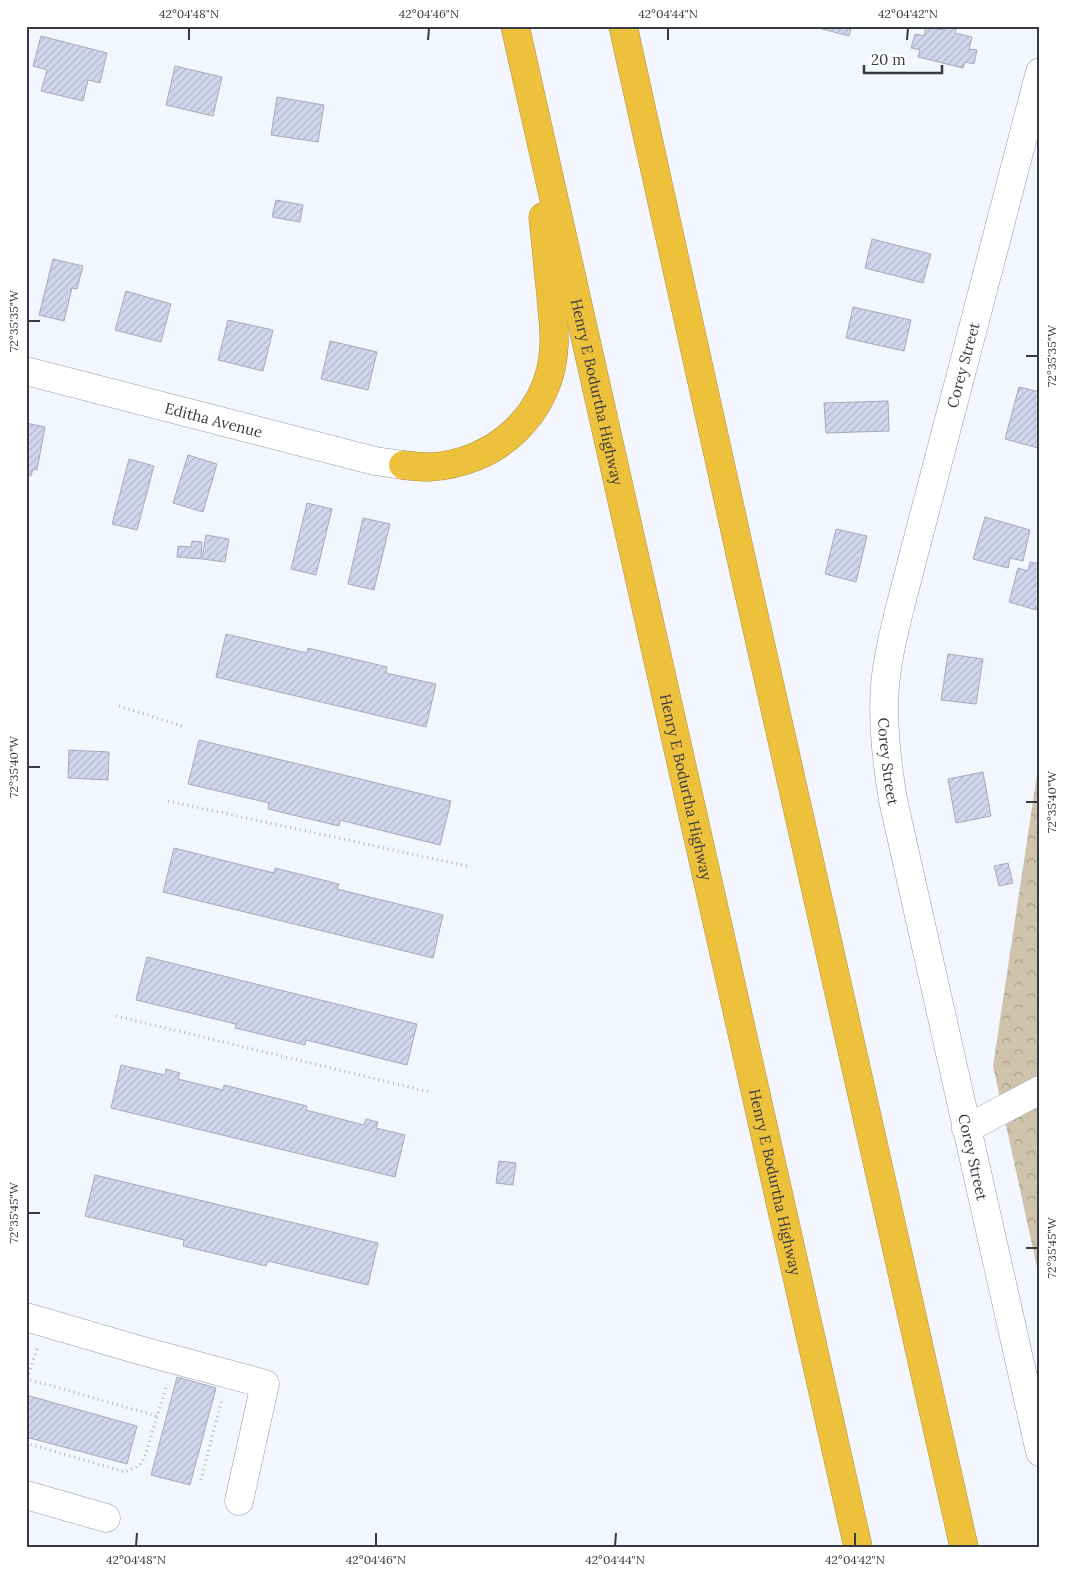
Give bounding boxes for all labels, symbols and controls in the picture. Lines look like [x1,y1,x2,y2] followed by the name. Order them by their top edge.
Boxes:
[159,6,219,21] text: 42°04'48"N
[399,6,459,21] text: 42°04'46"N
[638,6,698,21] text: 42°04'44"N
[878,6,938,21] text: 42°04'42"N
[864,42,941,74] scale bar
[871,50,906,69] text: 20 m
[6,289,21,352] text: 72°35'35"W
[567,297,628,487] street label: Henry E Bodurtha Highway
[942,320,984,410] street label: Corey Street
[1044,324,1059,387] text: 72°35'35"W
[163,398,265,441] street label: Editha Avenue
[656,692,717,882] street label: Henry E Bodurtha Highway
[875,717,903,807] street label: Corey Street
[6,735,21,798] text: 72°35'40"W
[1044,770,1059,833] text: 72°35'40"W
[745,1087,806,1277] street label: Henry E Bodurtha Highway
[955,1112,992,1202] street label: Corey Street
[6,1181,21,1244] text: 72°35'45"W
[1044,1216,1059,1279] text: 72°35'45"W
[106,1552,166,1567] text: 42°04'48"N
[346,1552,406,1567] text: 42°04'46"N
[585,1552,645,1567] text: 42°04'44"N
[825,1552,885,1567] text: 42°04'42"N

